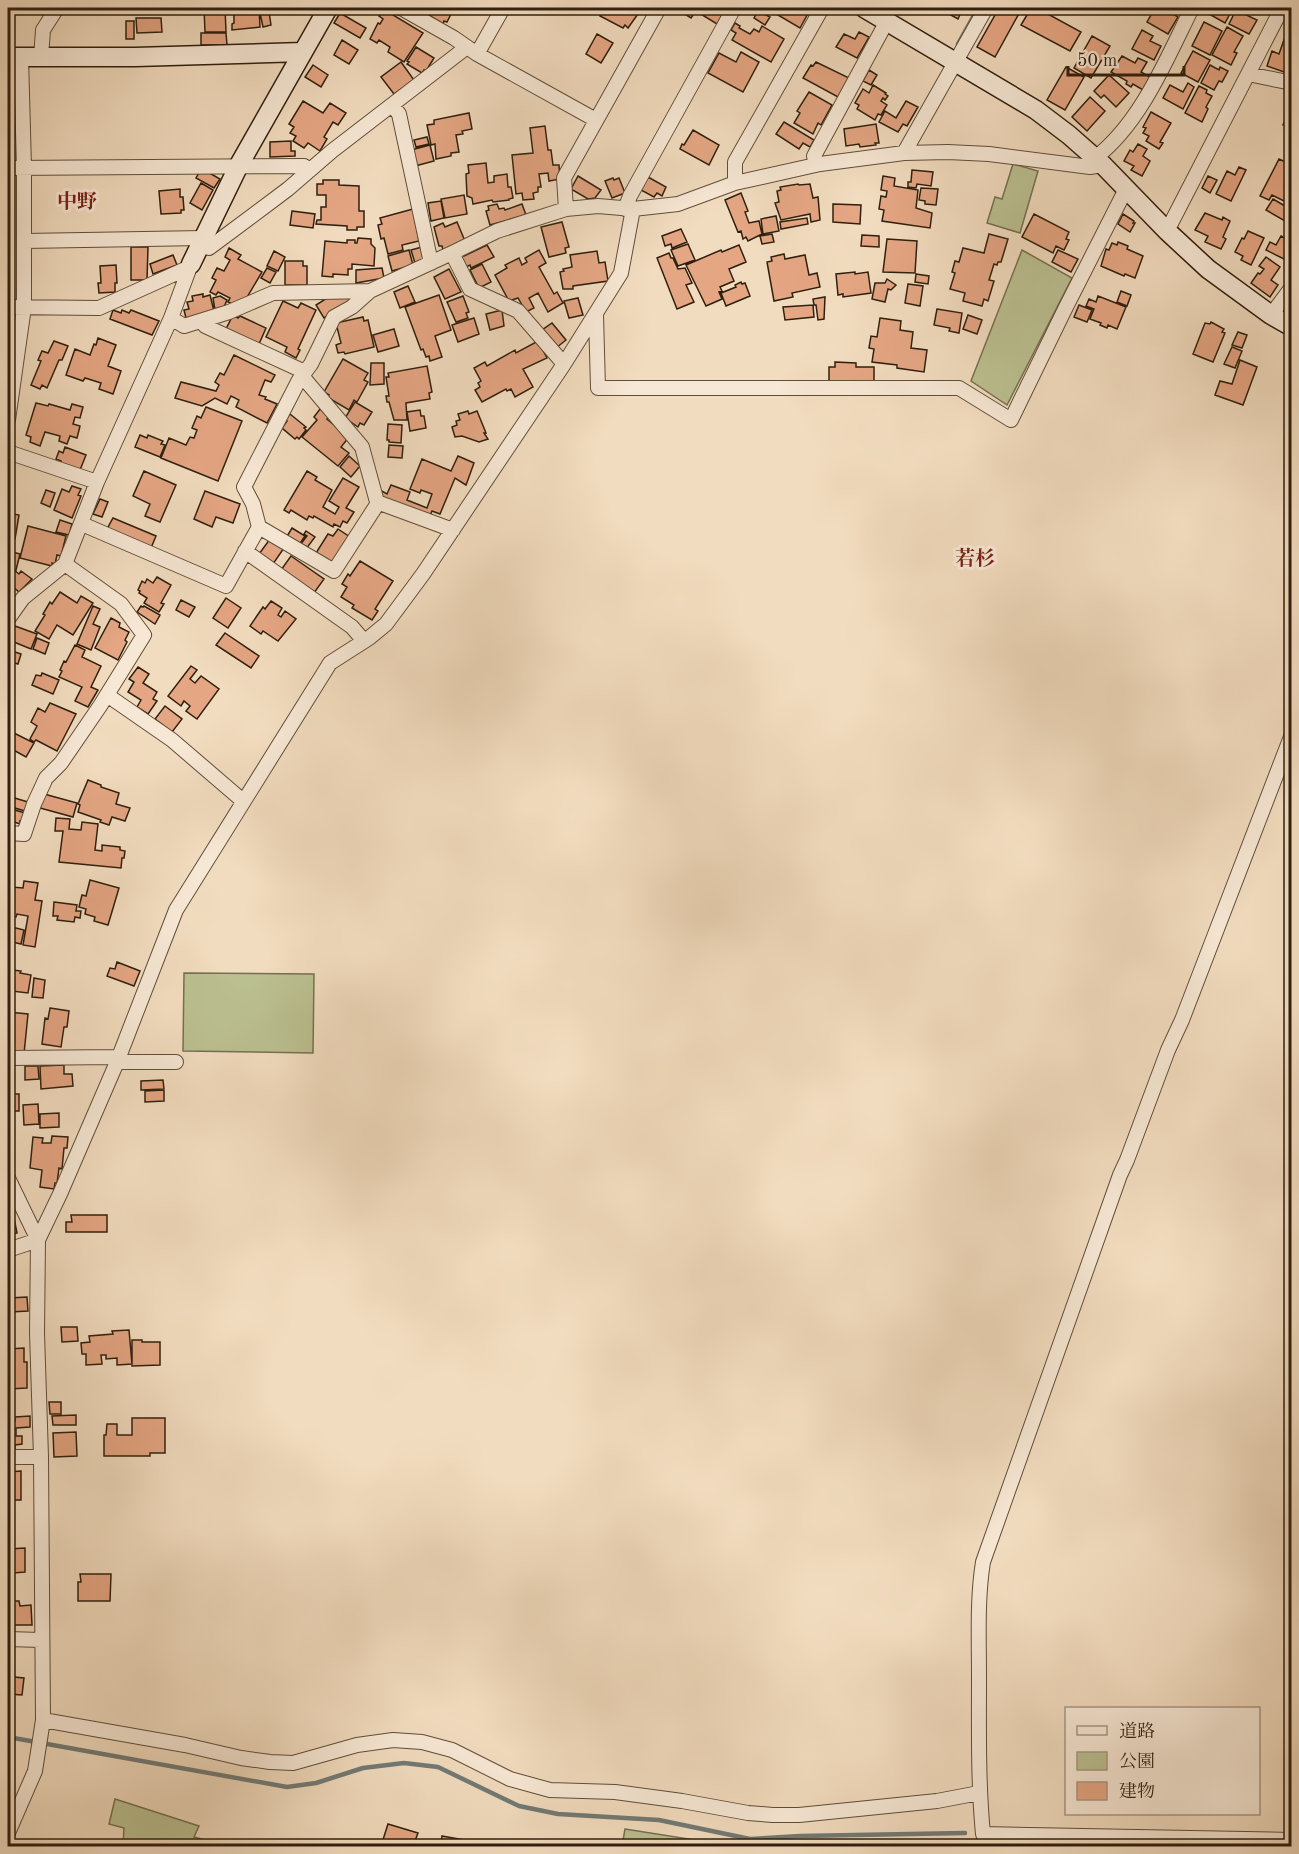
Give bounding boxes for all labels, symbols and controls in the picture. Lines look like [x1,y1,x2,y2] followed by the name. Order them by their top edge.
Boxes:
[1068,39,1184,77] scale bar
[1077,52,1117,70] text: 50 m
[57,191,97,213] district label: 中野
[955,547,995,570] district label: 若杉
[1065,1707,1260,1815] legend
[1119,1721,1155,1741] text: 道路
[1119,1752,1155,1771] text: 公園
[1119,1781,1155,1801] text: 建物

